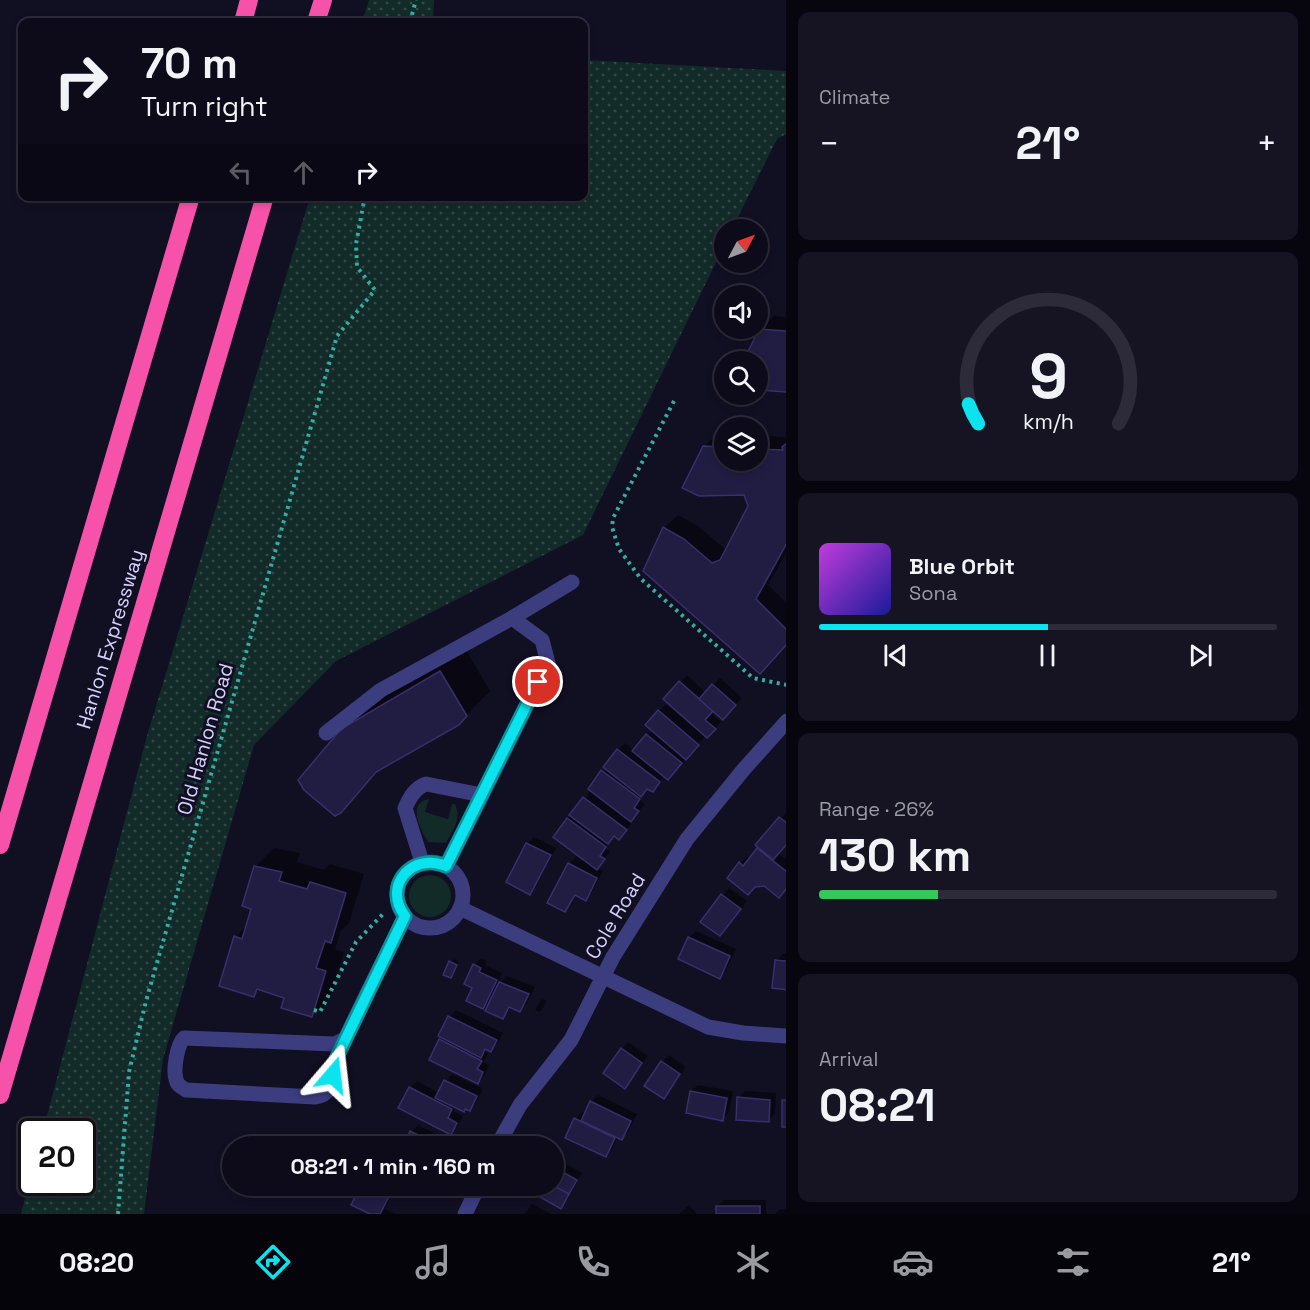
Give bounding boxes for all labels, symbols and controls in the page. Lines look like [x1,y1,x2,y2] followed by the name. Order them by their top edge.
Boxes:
[141,37,238,90] text: 70 m
[42,42,120,120] icon: right
[819,84,890,110] text: Climate
[141,89,268,124] text: Turn right
[1016,115,1080,172] text: 21°
[819,123,839,165] text: −
[1257,123,1277,165] text: +
[224,156,257,189] icon: left
[287,156,320,189] icon: ahead
[350,156,383,189] icon: right
[714,219,768,273] north arrow
[714,219,768,471] map controls
[714,285,768,339] button: sound
[1029,337,1067,416] text: 9
[714,351,768,405] button: search
[1022,408,1074,435] text: km/h
[714,417,768,471] button: layers
[70,546,150,732] street label: Hanlon Expressway
[909,552,1015,580] text: Blue Orbit
[909,580,957,606] text: Sona
[879,639,912,672] icon: previous
[1031,639,1064,672] icon: pause
[1184,639,1217,672] icon: next
[512,656,563,707] pin
[171,660,239,818] street label: Old Hanlon Road
[521,665,554,698] icon: arrive
[819,796,934,822] text: Range · 26%
[819,827,971,884] text: 130 km
[579,868,651,964] street label: Cole Road
[301,1043,365,1107] position arrow
[819,1046,878,1072] text: Arrival
[819,1077,936,1134] text: 08:21
[18,1118,96,1196] speed limit sign: 20
[291,1152,495,1180] text: 08:21 · 1 min · 160 m
[252,1241,294,1283] icon: directions
[412,1241,454,1283] icon: music
[572,1241,614,1283] icon: phone
[732,1241,774,1283] icon: climate
[892,1241,934,1283] icon: car
[1052,1241,1094,1283] icon: filters
[59,1245,134,1280] text: 08:20
[1212,1245,1251,1280] text: 21°

